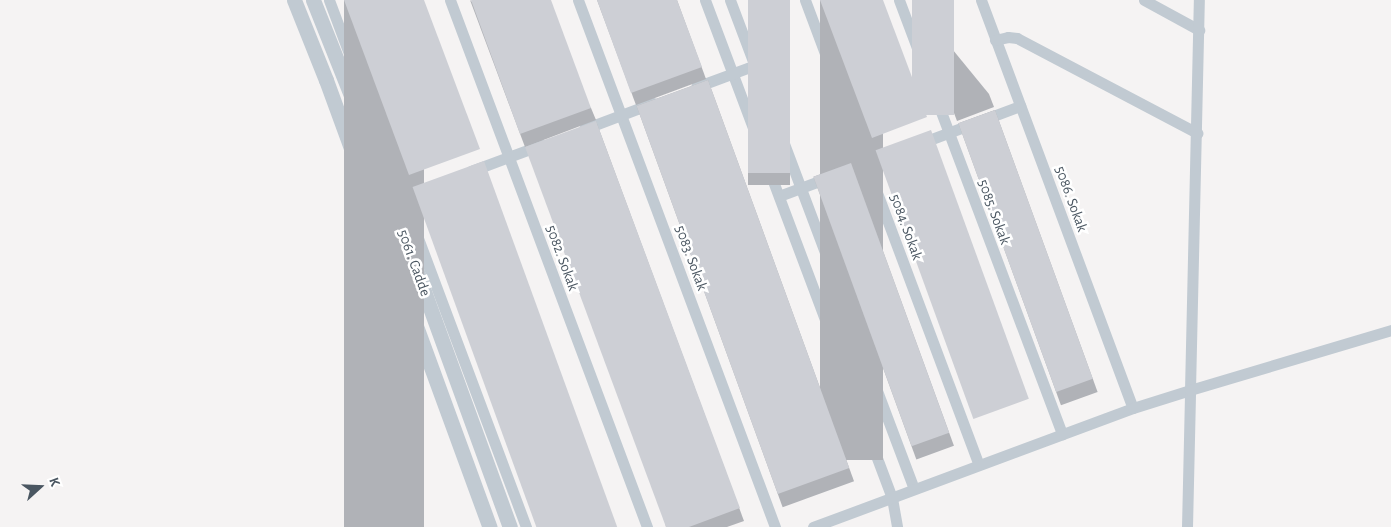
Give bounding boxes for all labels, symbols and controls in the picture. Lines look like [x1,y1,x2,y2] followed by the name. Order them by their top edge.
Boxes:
[1051,164,1091,234] street label: 5086. Sokak
[974,177,1014,247] street label: 5085. Sokak
[886,192,926,262] street label: 5084. Sokak
[542,223,582,293] street label: 5082. Sokak
[671,223,711,293] street label: 5083. Sokak
[394,227,434,299] street label: 5061. Cadde
[15,462,65,512] north arrow
[46,476,62,488] text: K

